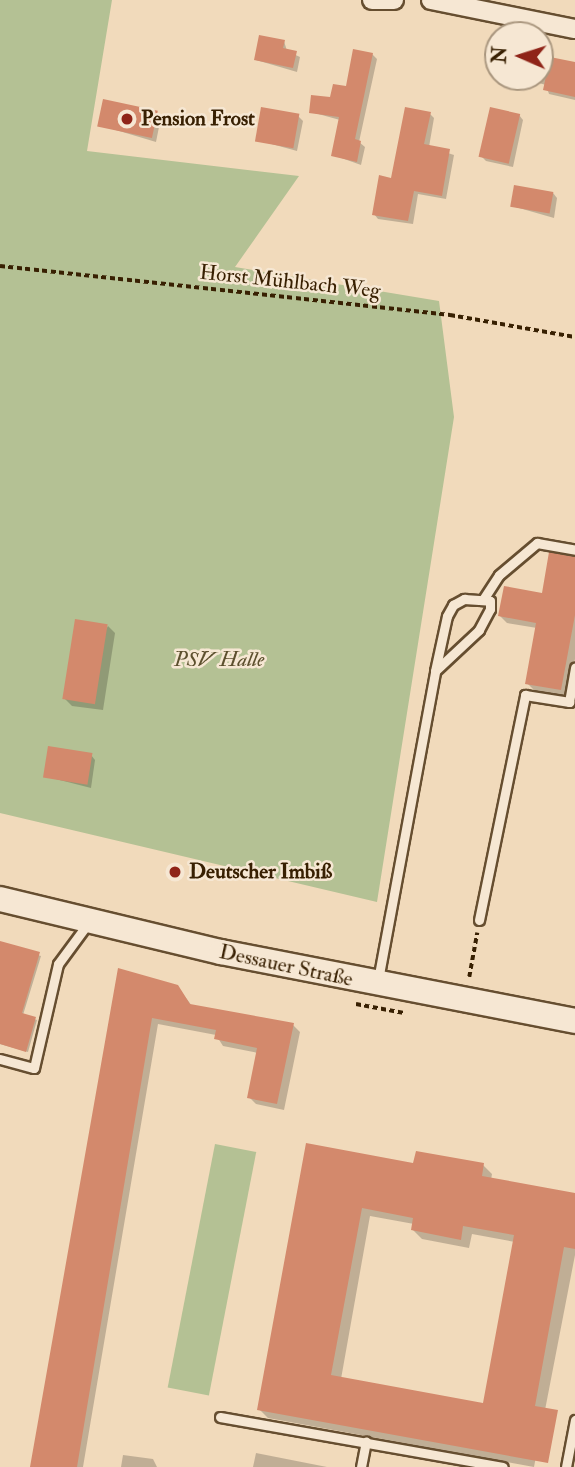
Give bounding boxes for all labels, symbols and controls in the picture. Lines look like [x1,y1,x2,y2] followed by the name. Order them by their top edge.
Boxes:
[484,21,554,91] north arrow
[488,46,512,64] text: N
[141,106,255,132] place label: Pension Frost
[119,111,135,127] marker: Pension Frost
[198,260,382,304] street label: Horst Mühlbach Weg
[174,647,264,673] park label: PSV Halle
[189,859,332,885] place label: Deutscher Imbiß
[167,864,183,880] marker: Deutscher Imbiß
[217,940,355,992] street label: Dessauer Straße

